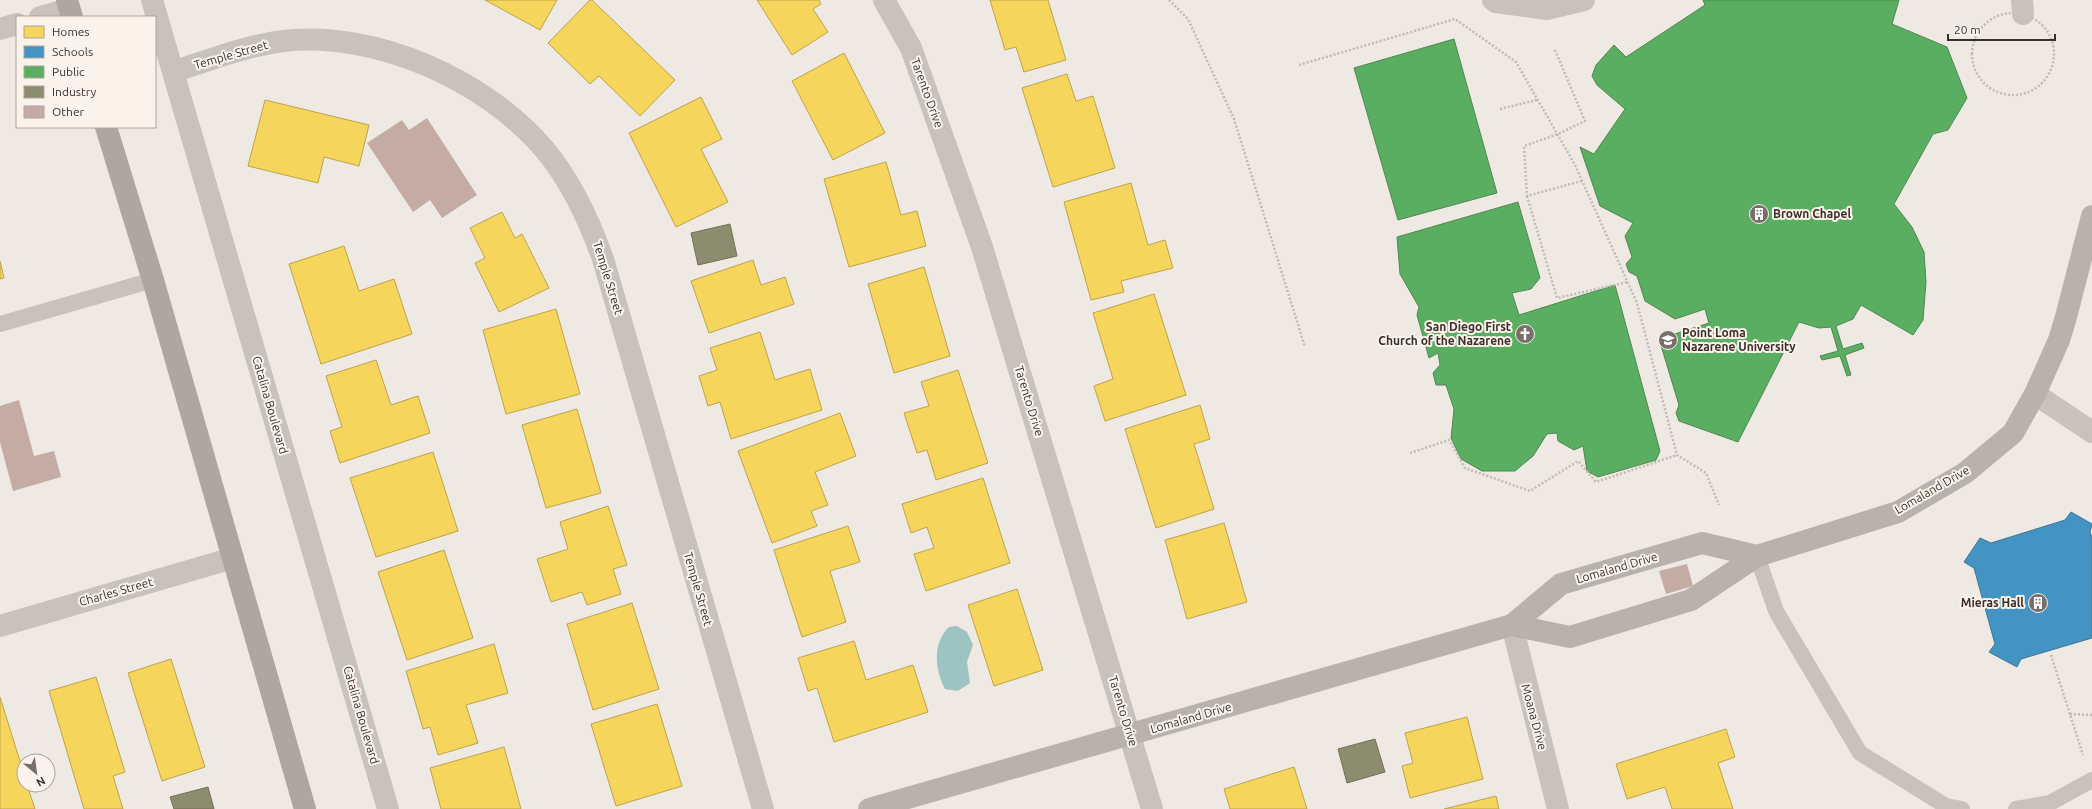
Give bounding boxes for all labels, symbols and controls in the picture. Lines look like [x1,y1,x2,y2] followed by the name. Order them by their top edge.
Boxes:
[16,16,156,128] legend
[1948,16,2055,42] scale bar
[1954,23,1981,36] text: 20 m
[52,25,90,38] text: Homes
[192,38,270,71] street label: Temple Street
[52,45,93,58] text: Schools
[909,56,946,129] street label: Tarento Drive
[52,65,85,78] text: Public
[52,85,97,98] text: Industry
[52,105,85,118] text: Other
[1748,203,1770,225] building icon: Brown Chapel
[1773,207,1851,220] place label: Brown Chapel
[591,240,626,316] street label: Temple Street
[1378,320,1511,347] place label: San Diego First Church of the Nazarene
[1514,323,1536,345] church icon: San Diego First Church of the Nazarene
[1682,326,1796,353] place label: Point Loma Nazarene University
[1657,329,1679,351] school or university icon: Point Loma Nazarene University
[250,354,291,455] street label: Catalina Boulevard
[1013,364,1046,438] street label: Tarento Drive
[1892,463,1971,516] street label: Lomaland Drive
[682,550,715,628] street label: Temple Street
[1575,550,1659,585] street label: Lomaland Drive
[77,575,155,608] street label: Charles Street
[2027,592,2049,614] building icon: Mieras Hall
[1961,596,2024,609] place label: Mieras Hall
[341,664,382,765] street label: Catalina Boulevard
[1107,674,1140,748] street label: Tarento Drive
[1519,682,1550,751] street label: Moana Drive
[1149,700,1233,735] street label: Lomaland Drive
[16,753,56,793] north arrow
[34,775,47,789] text: N

